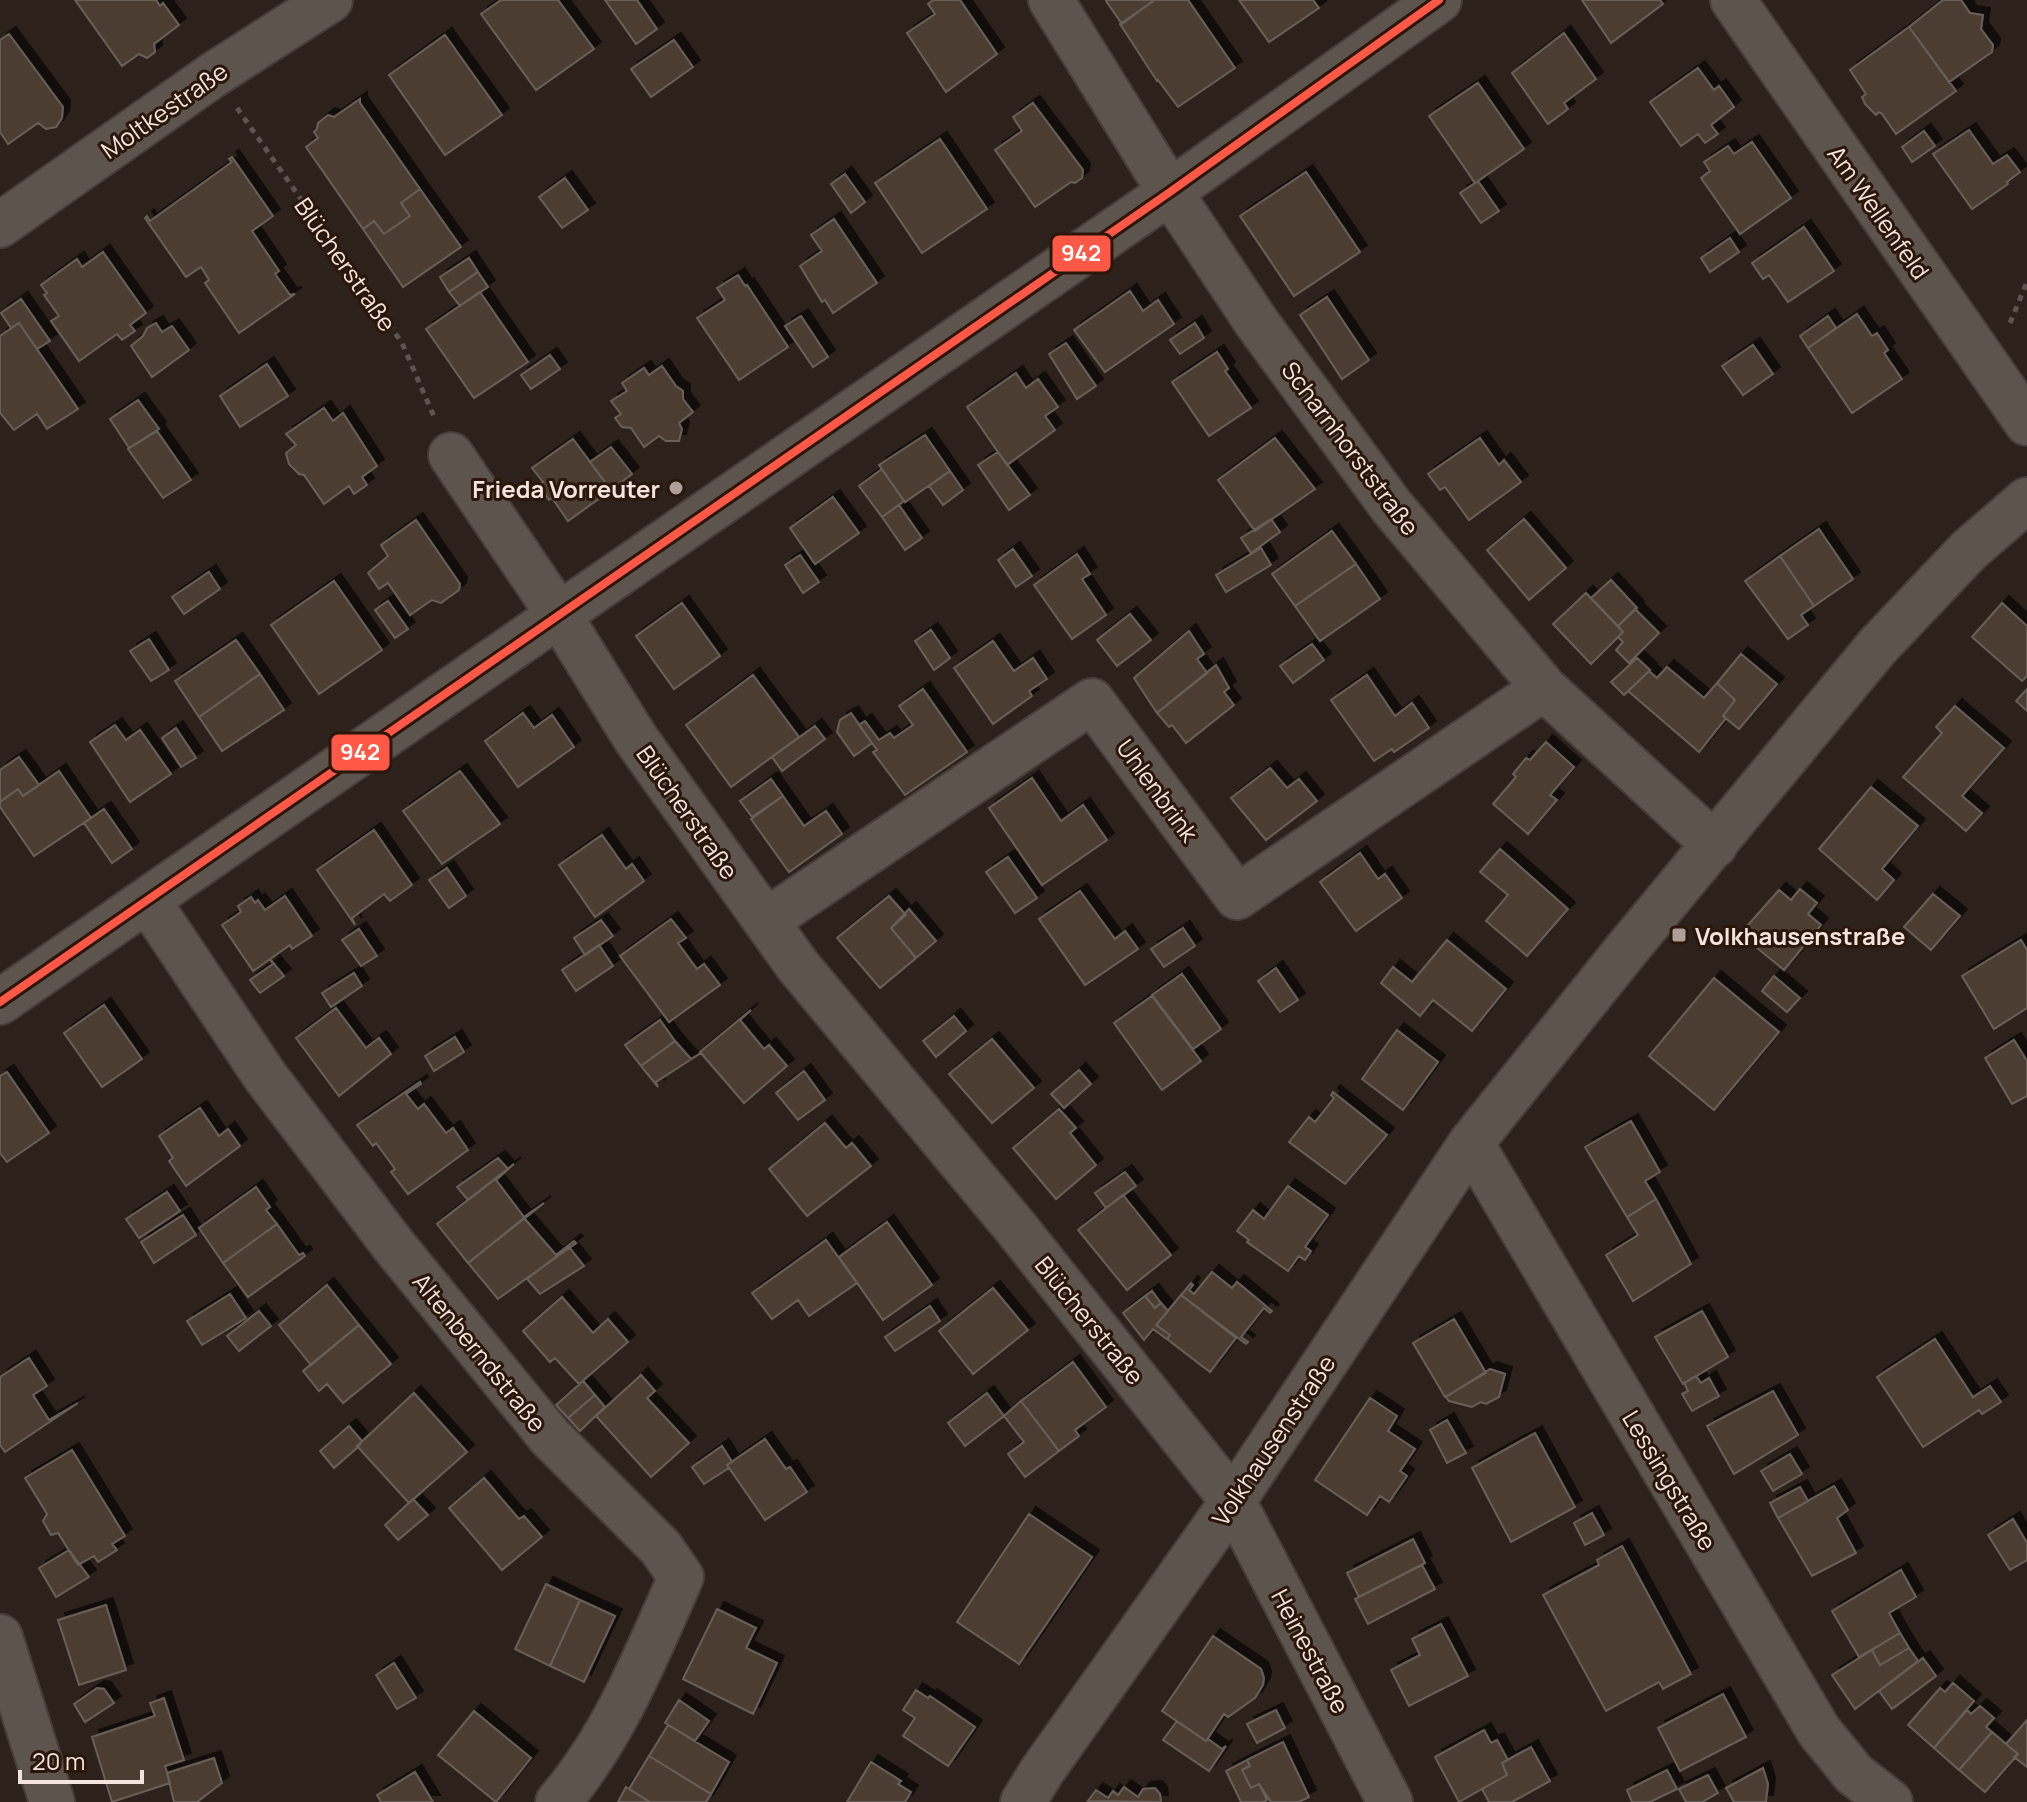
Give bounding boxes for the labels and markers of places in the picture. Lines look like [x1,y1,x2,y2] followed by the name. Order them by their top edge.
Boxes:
[472,472,660,505] place label: Frieda Vorreuter
[667,479,685,497] marker: Frieda Vorreuter
[1695,919,1906,952] place label: Volkhausenstraße
[1670,926,1688,944] marker: Volkhausenstraße

